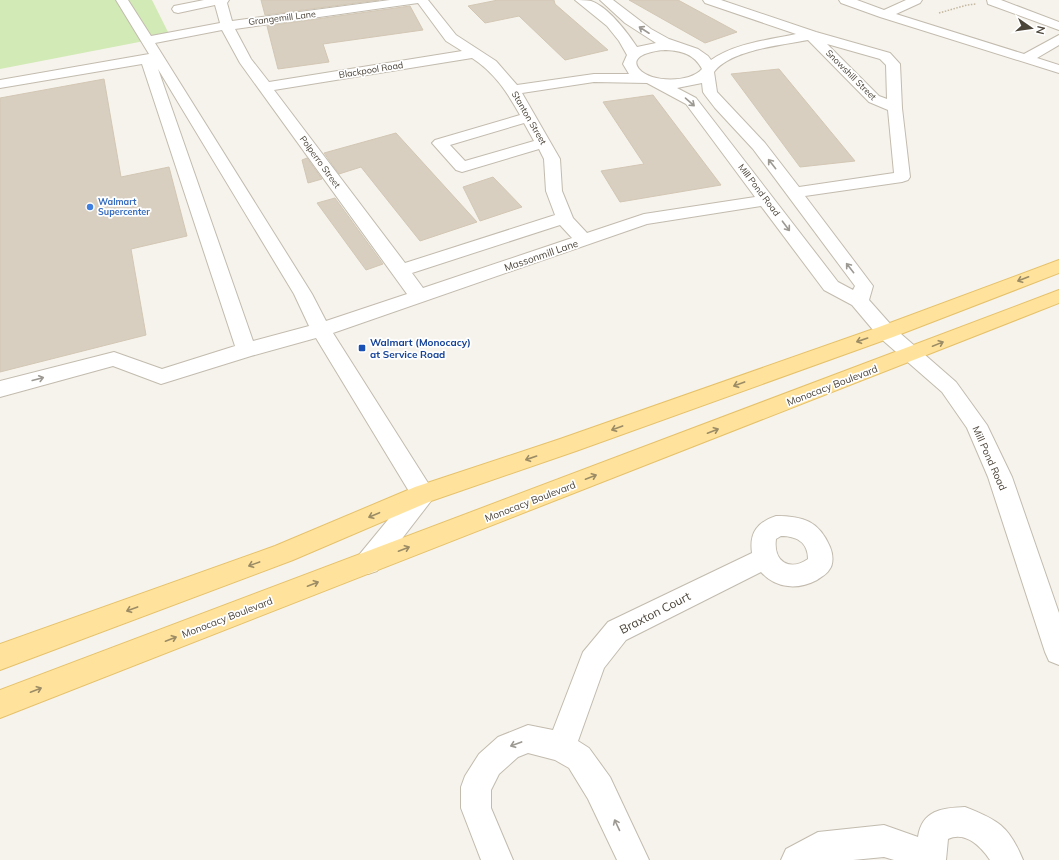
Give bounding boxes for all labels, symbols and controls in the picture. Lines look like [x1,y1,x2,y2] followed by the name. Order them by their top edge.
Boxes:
[248,8,316,27] street label: Grangemill Lane
[1011,8,1051,48] north arrow
[1033,25,1048,36] text: N
[639,26,650,34] one-way arrow
[824,47,879,102] street label: Snowshill Street
[338,59,404,80] street label: Blackpool Road
[510,89,549,147] street label: Stanton Street
[684,97,695,106] one-way arrow
[298,133,343,190] street label: Polperro Street
[768,159,776,170] one-way arrow
[736,161,783,218] street label: Mill Pond Road
[98,196,150,217] place label: Walmart Supercenter
[85,202,95,212] marker: Walmart Supercenter
[782,221,790,232] one-way arrow
[502,237,580,274] street label: Massonmill Lane
[846,262,855,273] one-way arrow
[1017,276,1029,284] one-way arrow
[370,336,471,361] place label: Walmart (Monocacy) at Service Road
[855,337,868,344] one-way arrow
[932,339,944,347] one-way arrow
[357,343,367,353] marker: Walmart (Monocacy) at Service Road
[785,362,880,409] street label: Monocacy Boulevard
[31,374,44,382] one-way arrow
[733,381,746,388] one-way arrow
[611,424,623,432] one-way arrow
[970,424,1010,493] street label: Mill Pond Road
[706,426,718,434] one-way arrow
[526,454,538,462] one-way arrow
[585,473,597,481] one-way arrow
[483,478,578,525] street label: Monocacy Boulevard
[369,512,381,519] one-way arrow
[398,544,410,552] one-way arrow
[247,561,260,568] one-way arrow
[306,580,318,588] one-way arrow
[617,588,693,637] street label: Braxton Court
[180,594,275,641] street label: Monocacy Boulevard
[126,605,138,613] one-way arrow
[164,634,176,642] one-way arrow
[30,686,42,694] one-way arrow
[511,740,523,748] one-way arrow
[613,819,620,831] one-way arrow

